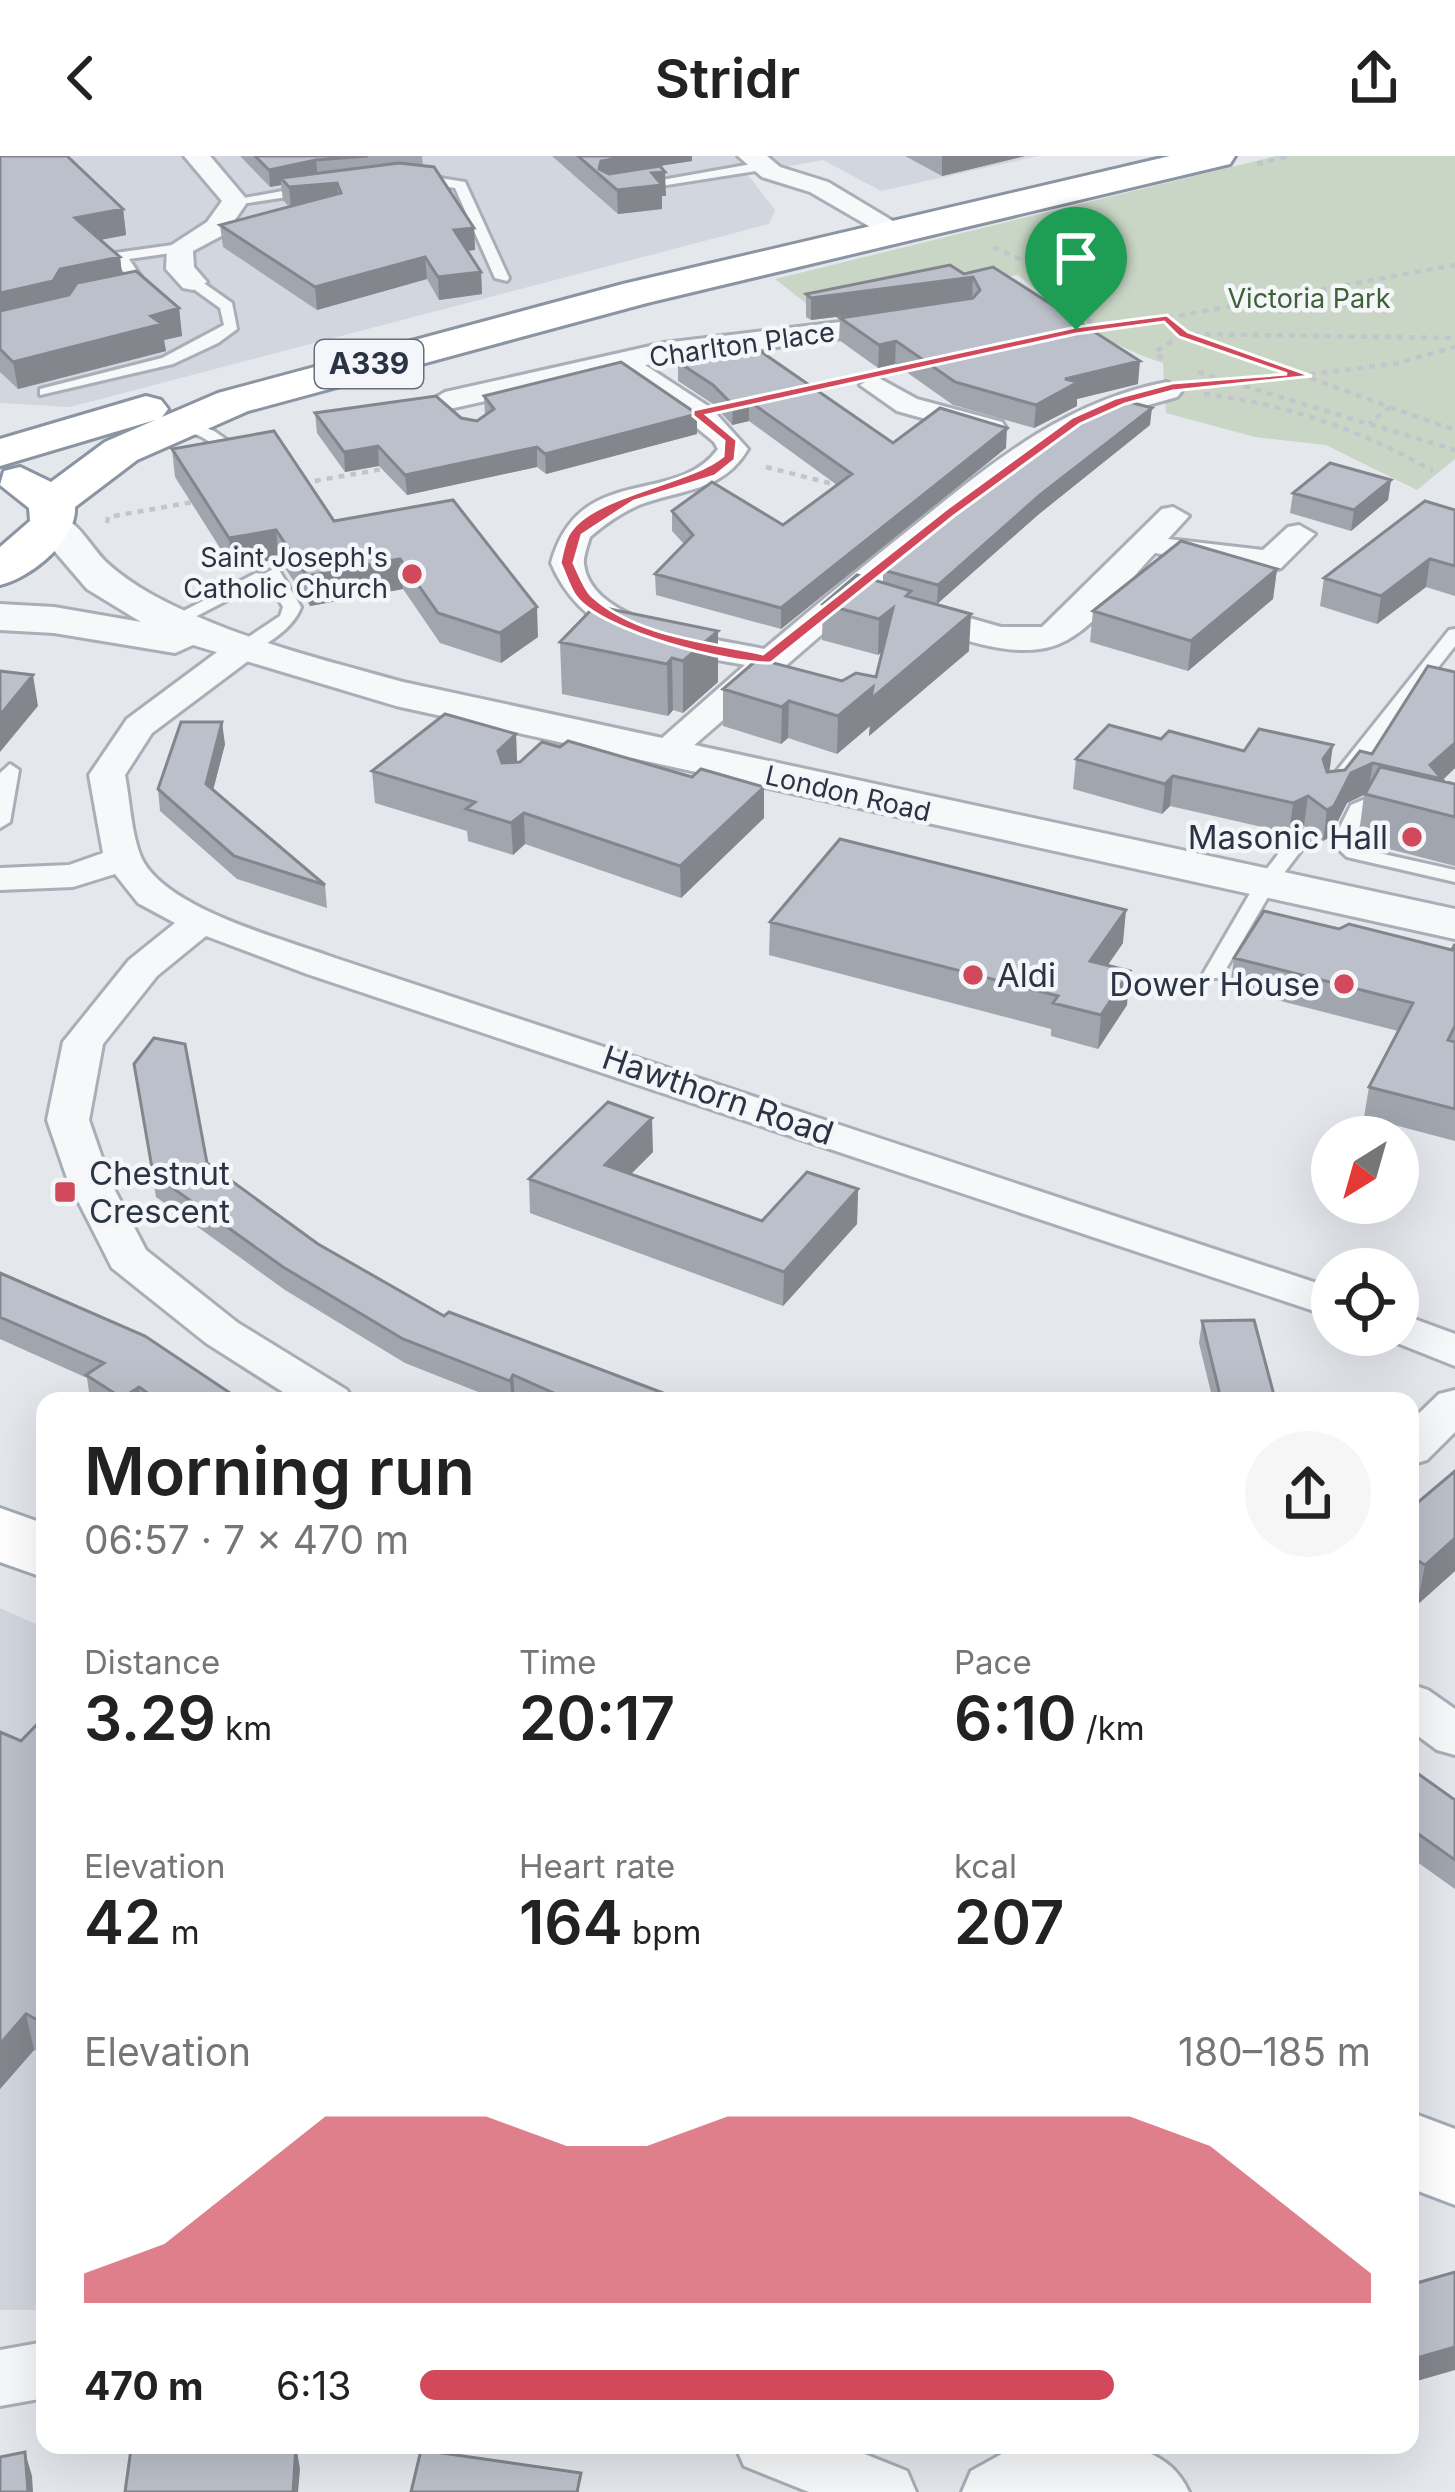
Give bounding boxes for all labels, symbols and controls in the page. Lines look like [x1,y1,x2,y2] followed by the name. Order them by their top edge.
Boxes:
[48,45,114,111] icon: back
[1341,45,1407,111] icon: share
[655,46,800,111] text: Stridr
[1025,207,1127,330] pin
[1043,225,1109,291] icon: arrive
[1227,282,1391,315] park label: Victoria Park
[647,315,837,374] street label: Charlton Place
[315,340,423,388] road number: A339
[183,541,388,605] place label: Saint Joseph's Catholic Church
[399,561,425,587] marker: Saint Joseph's Catholic Church
[762,758,934,829] street label: London Road
[1188,817,1388,857] place label: Masonic Hall
[1399,824,1425,850] marker: Masonic Hall
[997,955,1056,995] place label: Aldi
[960,962,986,988] marker: Aldi
[1109,964,1320,1004] place label: Dower House
[1331,971,1357,997] marker: Dower House
[597,1037,839,1153] street label: Hawthorn Road
[1311,1116,1419,1224] north arrow
[1311,1116,1419,1356] map controls
[89,1153,230,1231] place label: Chestnut Crescent
[52,1179,78,1205] marker: Chestnut Crescent
[1311,1248,1419,1356] button: locate
[84,1431,475,1511] text: Morning run
[1245,1431,1371,1557] button: share
[84,1516,409,1563] text: 06:57 · 7 × 470 m
[84,1642,220,1682] text: Distance
[519,1642,596,1682] text: Time
[954,1642,1032,1682] text: Pace
[84,1682,216,1754] text: 3.29
[519,1682,675,1754] text: 20:17
[954,1682,1076,1754] text: 6:10
[216,1708,272,1748] text: km
[1076,1708,1145,1748] text: /km
[84,1846,225,1886] text: Elevation
[519,1846,675,1886] text: Heart rate
[954,1846,1017,1886] text: kcal
[84,1886,161,1958] text: 42
[519,1886,623,1958] text: 164
[954,1886,1064,1958] text: 207
[161,1912,200,1952] text: m
[623,1912,701,1952] text: bpm
[84,2028,251,2075] text: Elevation
[1178,2028,1371,2075] text: 180–185 m
[84,2362,204,2409] text: 470 m
[276,2362,351,2409] text: 6:13

